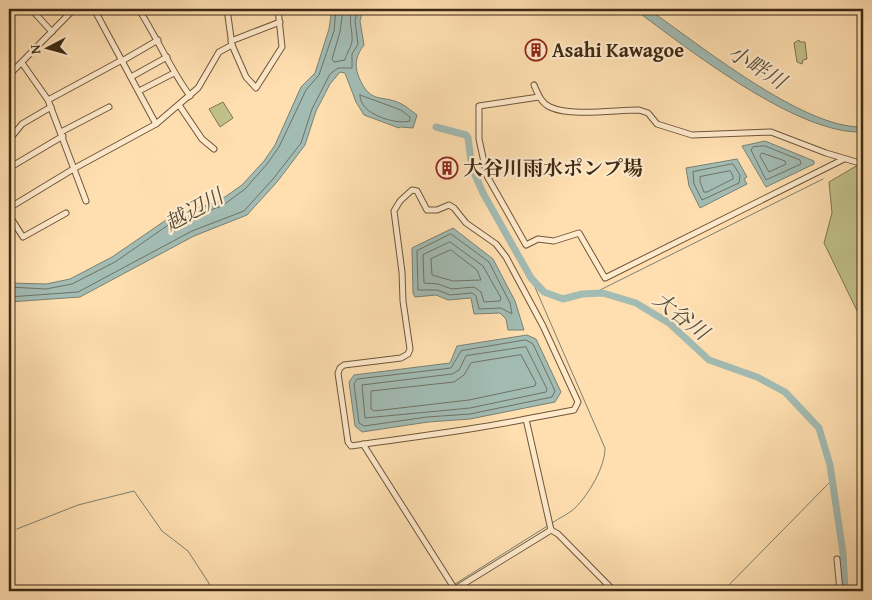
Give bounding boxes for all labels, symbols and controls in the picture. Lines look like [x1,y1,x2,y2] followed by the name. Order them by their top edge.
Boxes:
[22,22,72,72] north arrow
[552,35,684,64] place label: Asahi Kawagoe
[722,37,794,97] water label: 小畔川
[524,38,548,62] building icon: Asahi Kawagoe
[25,43,46,55] text: N
[463,153,643,182] place label: 大谷川雨水ポンプ場
[435,156,459,180] building icon: 大谷川雨水ポンプ場
[159,180,231,238] water label: 越辺川
[647,284,717,348] water label: 大谷川

